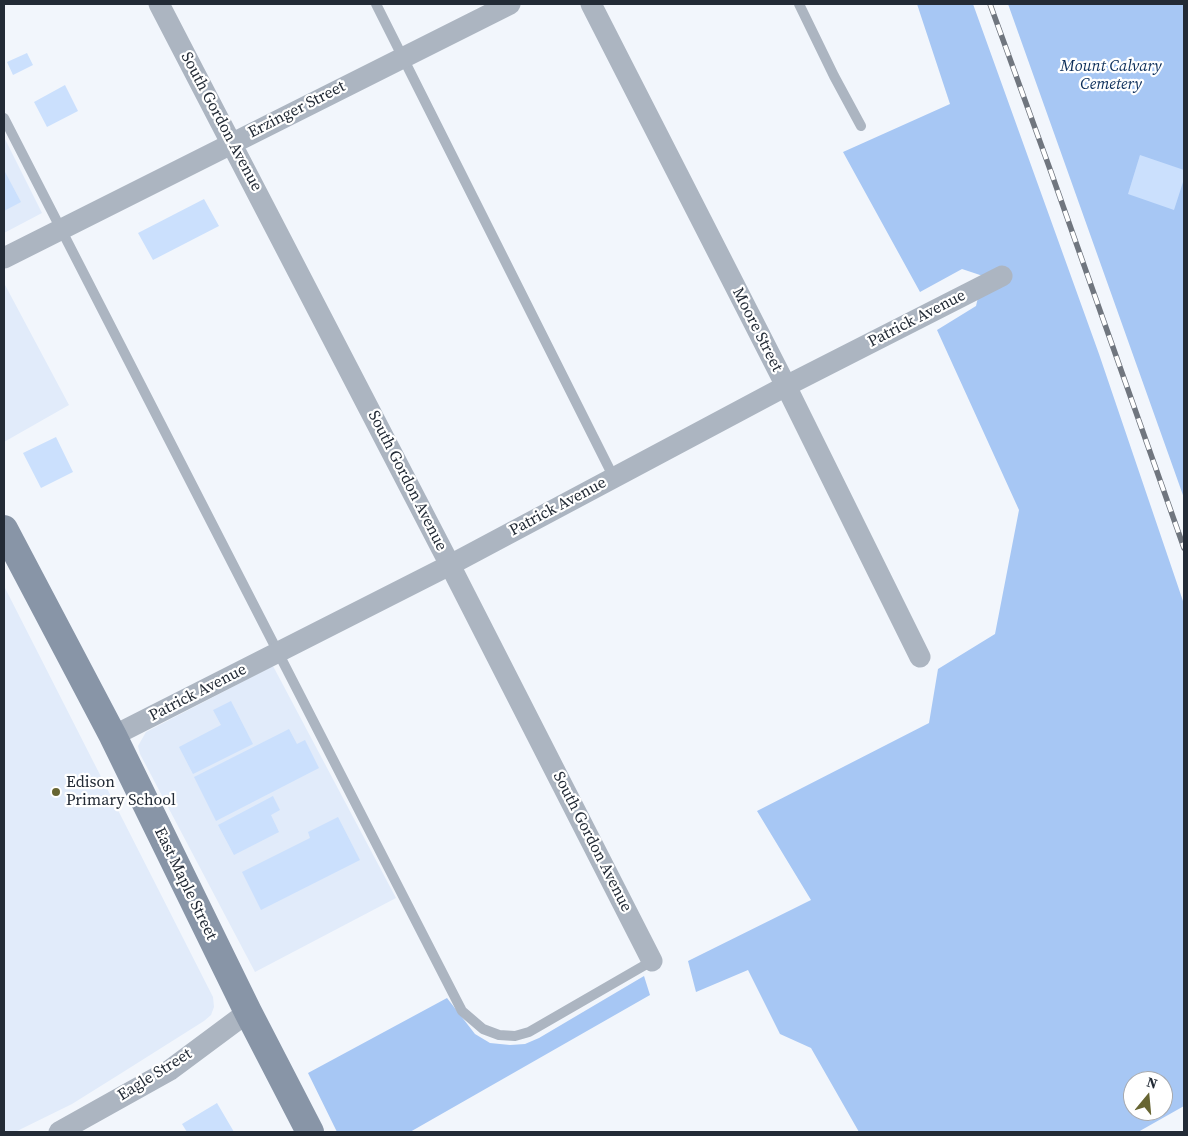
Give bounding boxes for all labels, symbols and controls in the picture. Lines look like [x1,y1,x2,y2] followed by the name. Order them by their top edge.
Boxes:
[176,49,266,195] street label: South Gordon Avenue
[1060,57,1162,95] park label: Mount Calvary Cemetery
[245,77,349,143] street label: Erzinger Street
[728,285,786,375] street label: Moore Street
[865,286,969,352] street label: Patrick Avenue
[363,408,451,554] street label: South Gordon Avenue
[506,473,610,541] street label: Patrick Avenue
[146,660,250,726] street label: Patrick Avenue
[548,769,636,915] street label: South Gordon Avenue
[66,773,176,811] place label: Edison Primary School
[50,786,62,798] marker: Edison Primary School
[149,825,221,943] street label: East Maple Street
[114,1045,196,1105] street label: Eagle Street
[1123,1071,1173,1121] north arrow
[1144,1072,1160,1094] text: N

